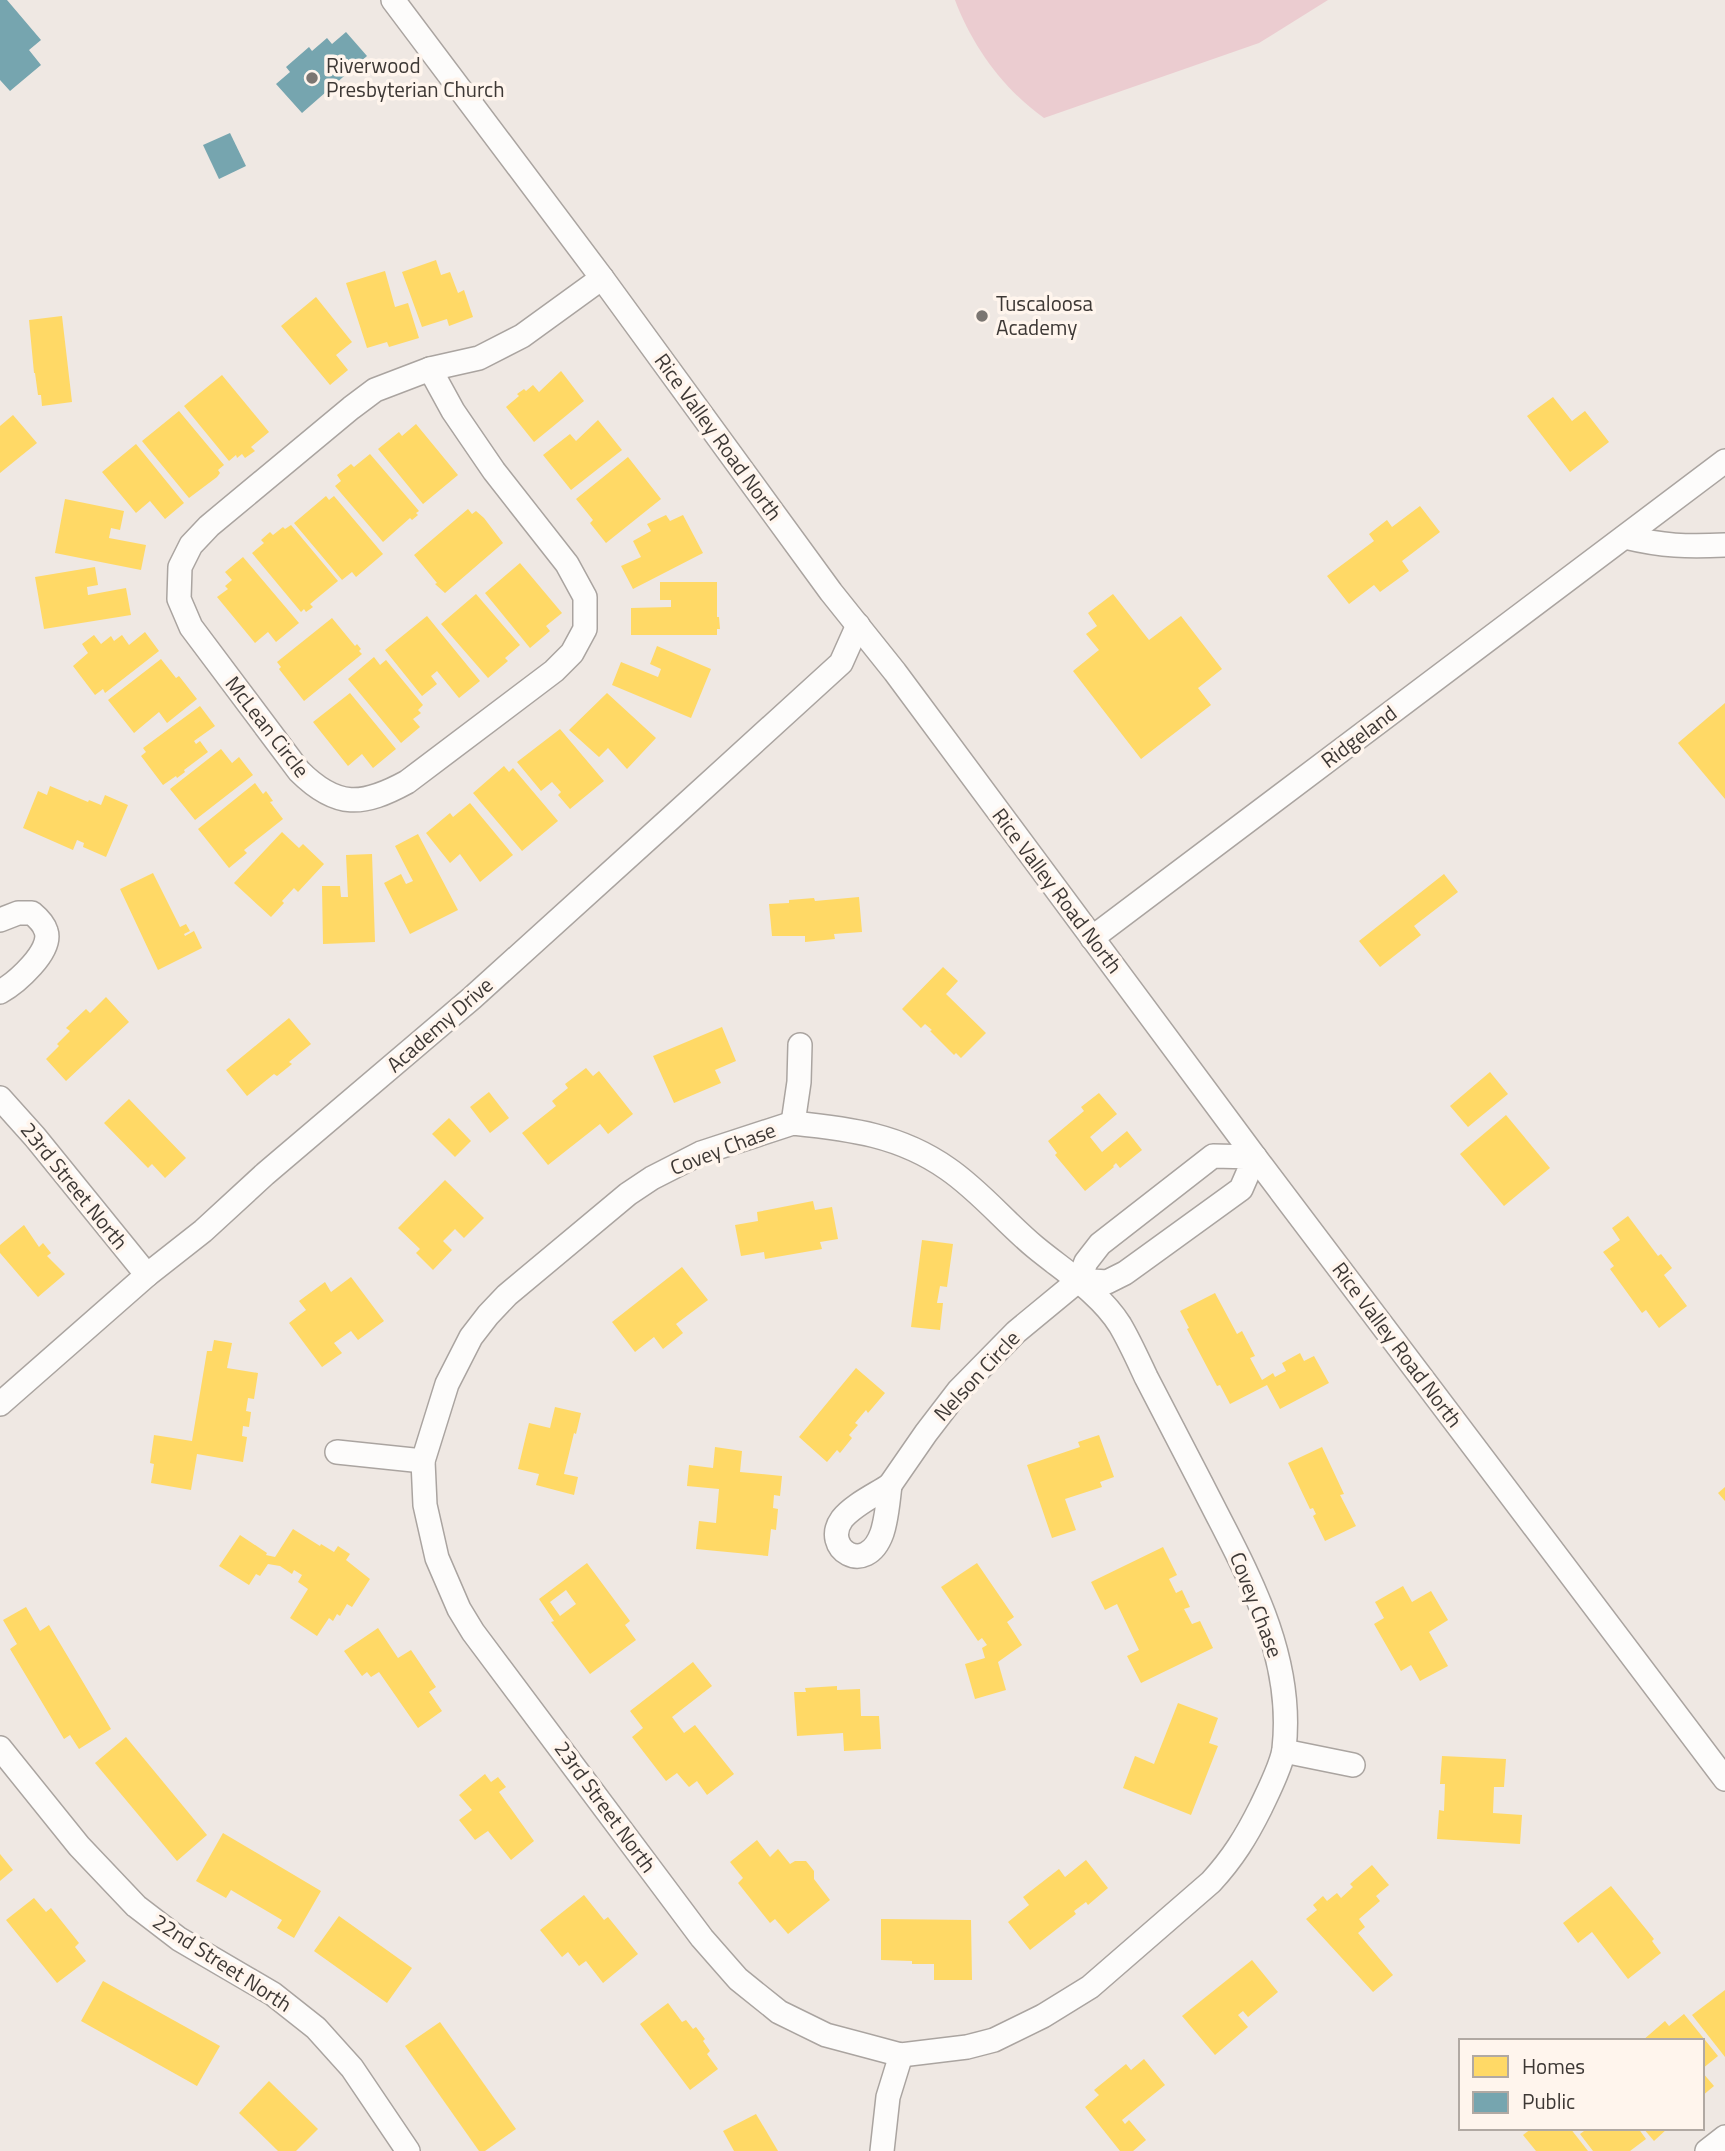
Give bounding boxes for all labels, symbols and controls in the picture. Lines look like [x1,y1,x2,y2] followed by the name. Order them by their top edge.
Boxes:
[326,49,504,105] place label: Riverwood Presbyterian Church
[304,70,320,86] marker: Riverwood Presbyterian Church
[996,287,1094,343] place label: Tuscaloosa Academy
[974,308,990,324] marker: Tuscaloosa Academy
[647,346,791,527] street label: Rice Valley Road North
[218,669,318,784] street label: McLean Circle
[1314,697,1403,775] street label: Ridgeland
[985,801,1131,980] street label: Rice Valley Road North
[379,969,500,1080] street label: Academy Drive
[665,1113,780,1183] street label: Covey Chase
[13,1115,136,1256] street label: 23rd Street North
[1325,1255,1471,1434] street label: Rice Valley Road North
[926,1323,1027,1428] street label: Nelson Circle
[1222,1547,1292,1662] street label: Covey Chase
[547,1734,665,1879] street label: 23rd Street North
[147,1905,299,2019] street label: 22nd Street North
[1459,2039,1704,2130] legend
[1522,2050,1585,2082] text: Homes
[1522,2085,1575,2117] text: Public

